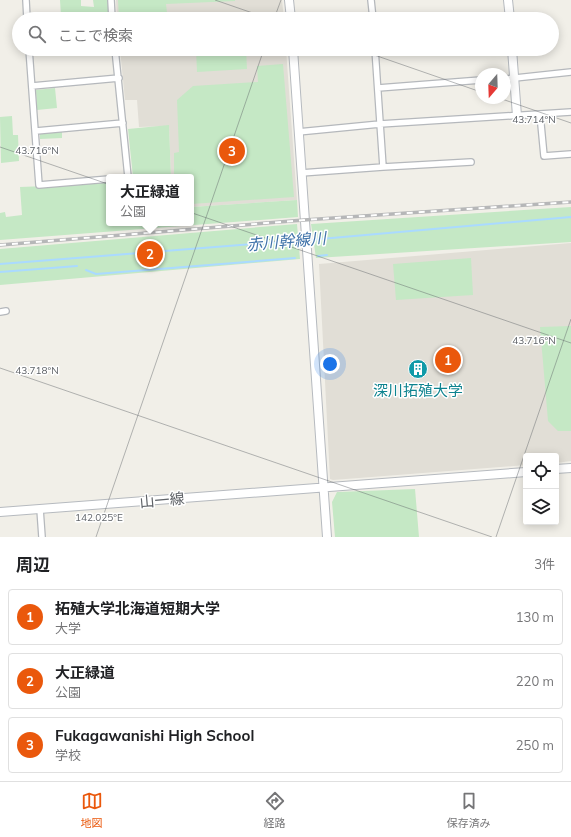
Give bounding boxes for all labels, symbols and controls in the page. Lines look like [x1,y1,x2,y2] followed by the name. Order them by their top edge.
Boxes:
[12,12,559,56] search box
[26,23,48,45] icon: search
[58,26,133,45] text: ここで検索
[475,68,511,104] north arrow
[512,113,556,126] text: 43.714°N
[219,136,245,166] pin: 3
[15,144,59,157] text: 43.716°N
[106,174,194,226] popup
[120,182,180,201] text: 大正緑道
[120,203,146,219] text: 公園
[245,227,329,254] water label: 赤川幹線川
[137,239,163,269] pin: 2
[512,334,556,347] text: 43.716°N
[435,345,461,375] pin: 1
[320,354,340,374] your location
[407,358,429,380] building icon: 深川拓殖大学
[15,364,59,377] text: 43.718°N
[373,381,463,400] place label: 深川拓殖大学
[523,453,559,525] map controls
[523,453,559,489] button: locate
[139,489,185,511] street label: 山一線
[523,489,559,525] button: layers
[75,511,123,524] text: 142.025°E
[16,554,50,575] text: 周辺
[534,556,555,572] text: 3件
[55,599,220,618] text: 拓殖大学北海道短期大学
[26,609,34,625] text: 1
[516,609,554,625] text: 130 m
[55,620,81,636] text: 大学
[55,663,115,682] text: 大正緑道
[26,673,34,689] text: 2
[516,673,554,689] text: 220 m
[55,684,81,700] text: 公園
[55,726,254,745] text: Fukagawanishi High School
[26,737,34,753] text: 3
[516,737,554,753] text: 250 m
[55,747,81,763] text: 学校
[81,790,103,830] tab: 地図
[264,790,286,830] tab: 経路
[447,790,491,830] tab: 保存済み

